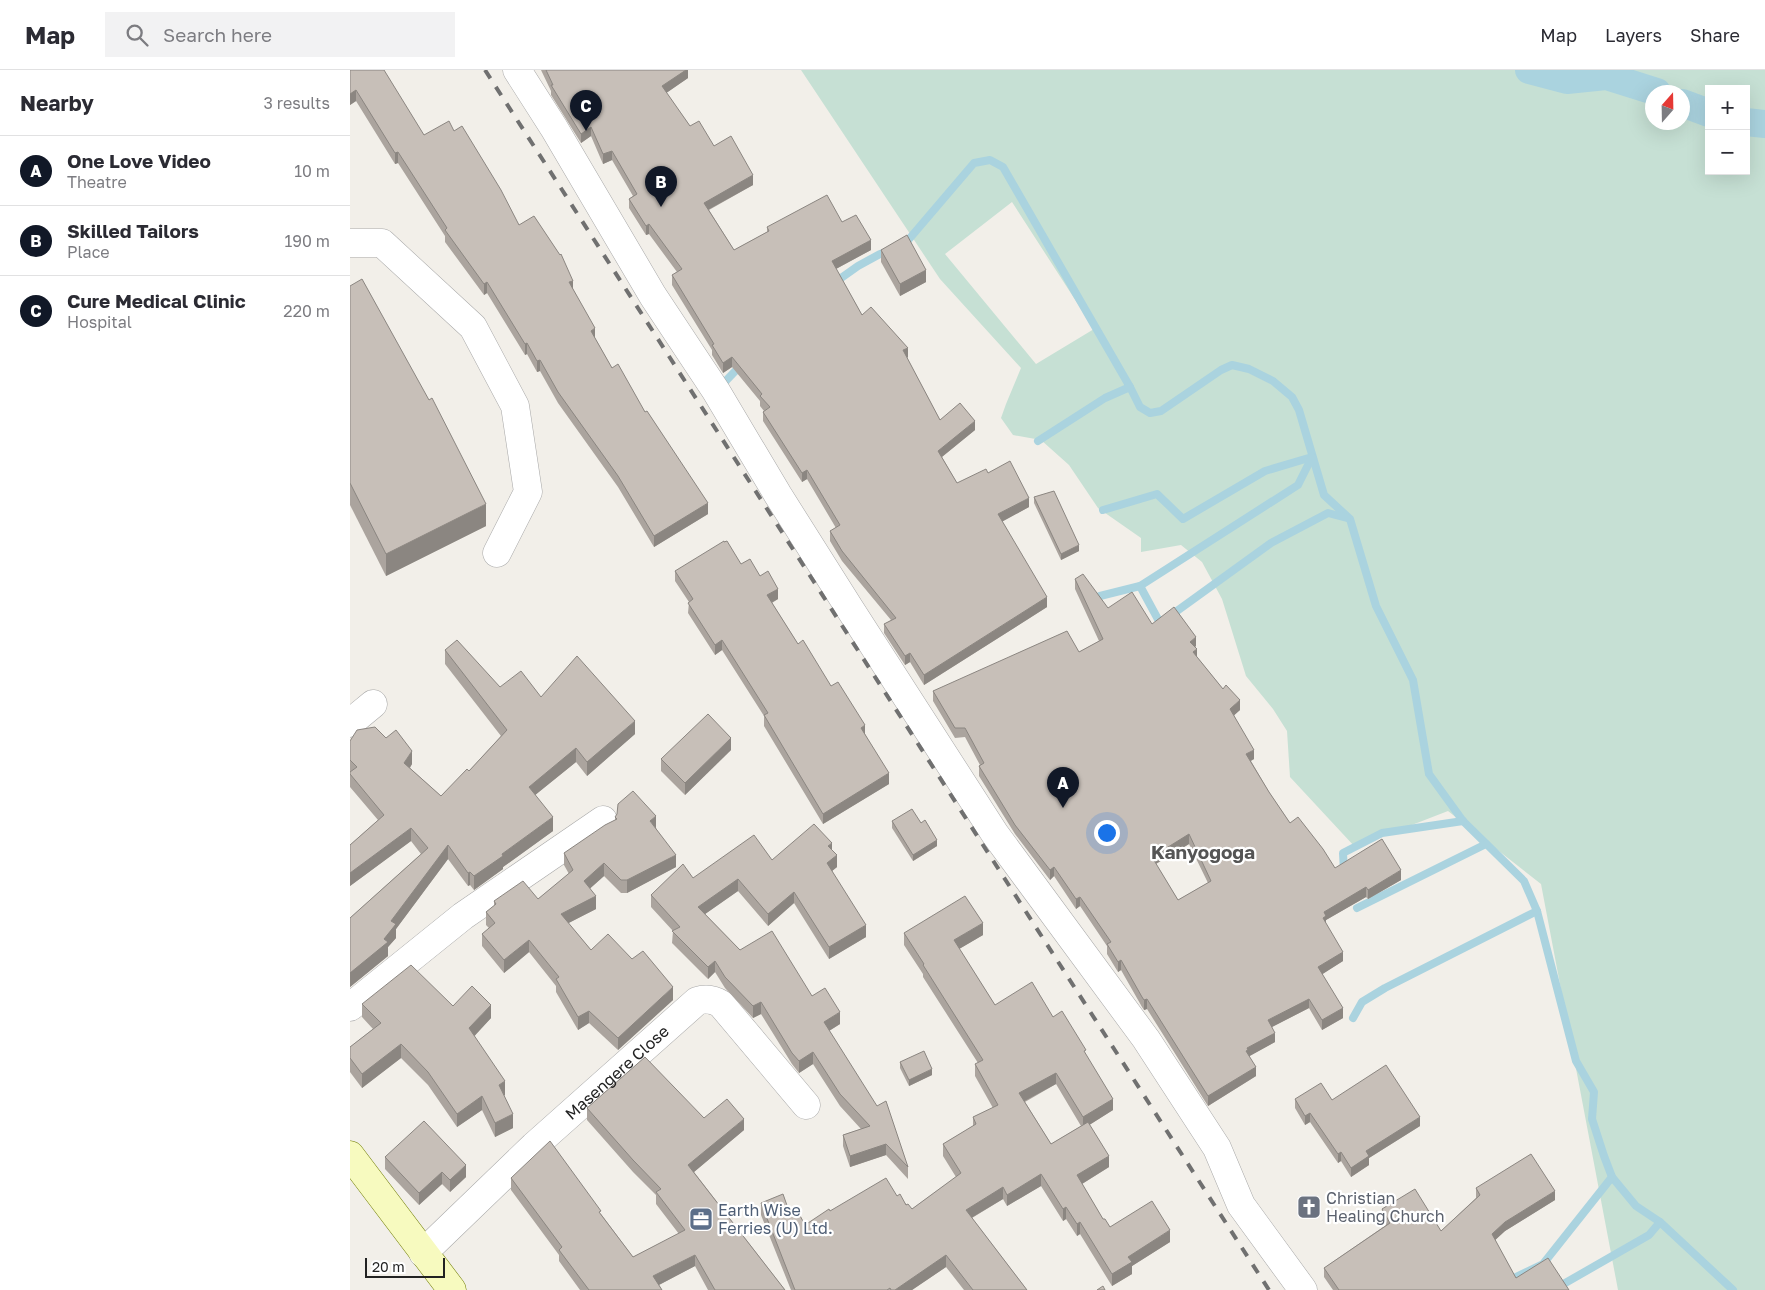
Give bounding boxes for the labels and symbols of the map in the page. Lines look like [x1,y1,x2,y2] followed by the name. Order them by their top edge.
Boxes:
[1645,85,1690,130] north arrow
[570,90,602,131] pin: C
[645,166,677,207] pin: B
[1047,767,1079,808] pin: A
[1094,820,1120,846] your location
[1151,840,1255,863] district label: Kanyogoga
[561,1021,673,1124] street label: Masengere Close
[1326,1188,1445,1226] place label: Christian Healing Church
[1296,1194,1322,1220] church icon: Christian Healing Church
[718,1200,833,1238] place label: Earth Wise Ferries (U) Ltd.
[688,1206,714,1232] office icon: Earth Wise Ferries (U) Ltd.
[365,1255,445,1278] scale bar

